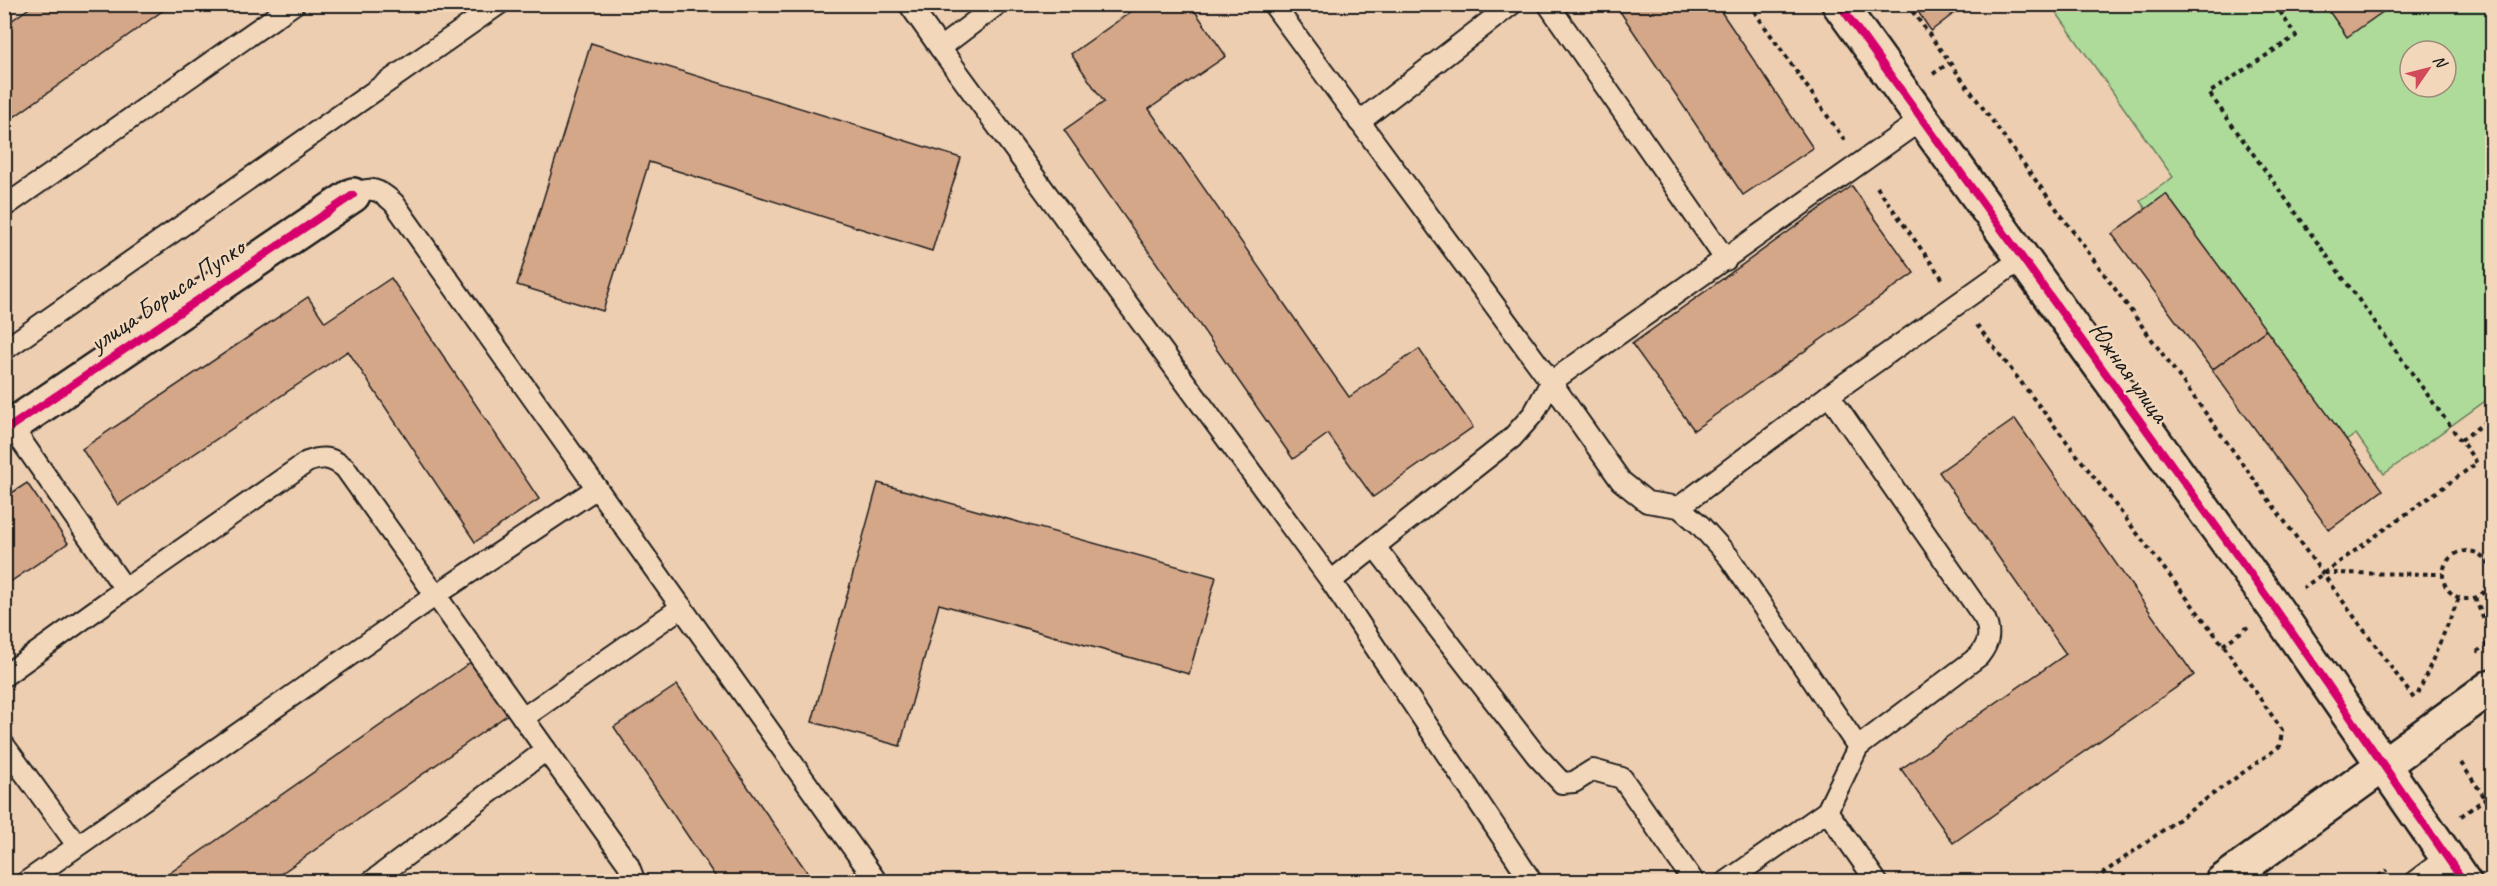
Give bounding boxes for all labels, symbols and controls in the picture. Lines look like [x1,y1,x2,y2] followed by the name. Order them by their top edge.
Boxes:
[2398,39,2458,99] north arrow
[2428,51,2452,73] text: N
[81,229,253,360] street label: улица Бориса Пупко
[2081,315,2178,430] street label: Южная улица

